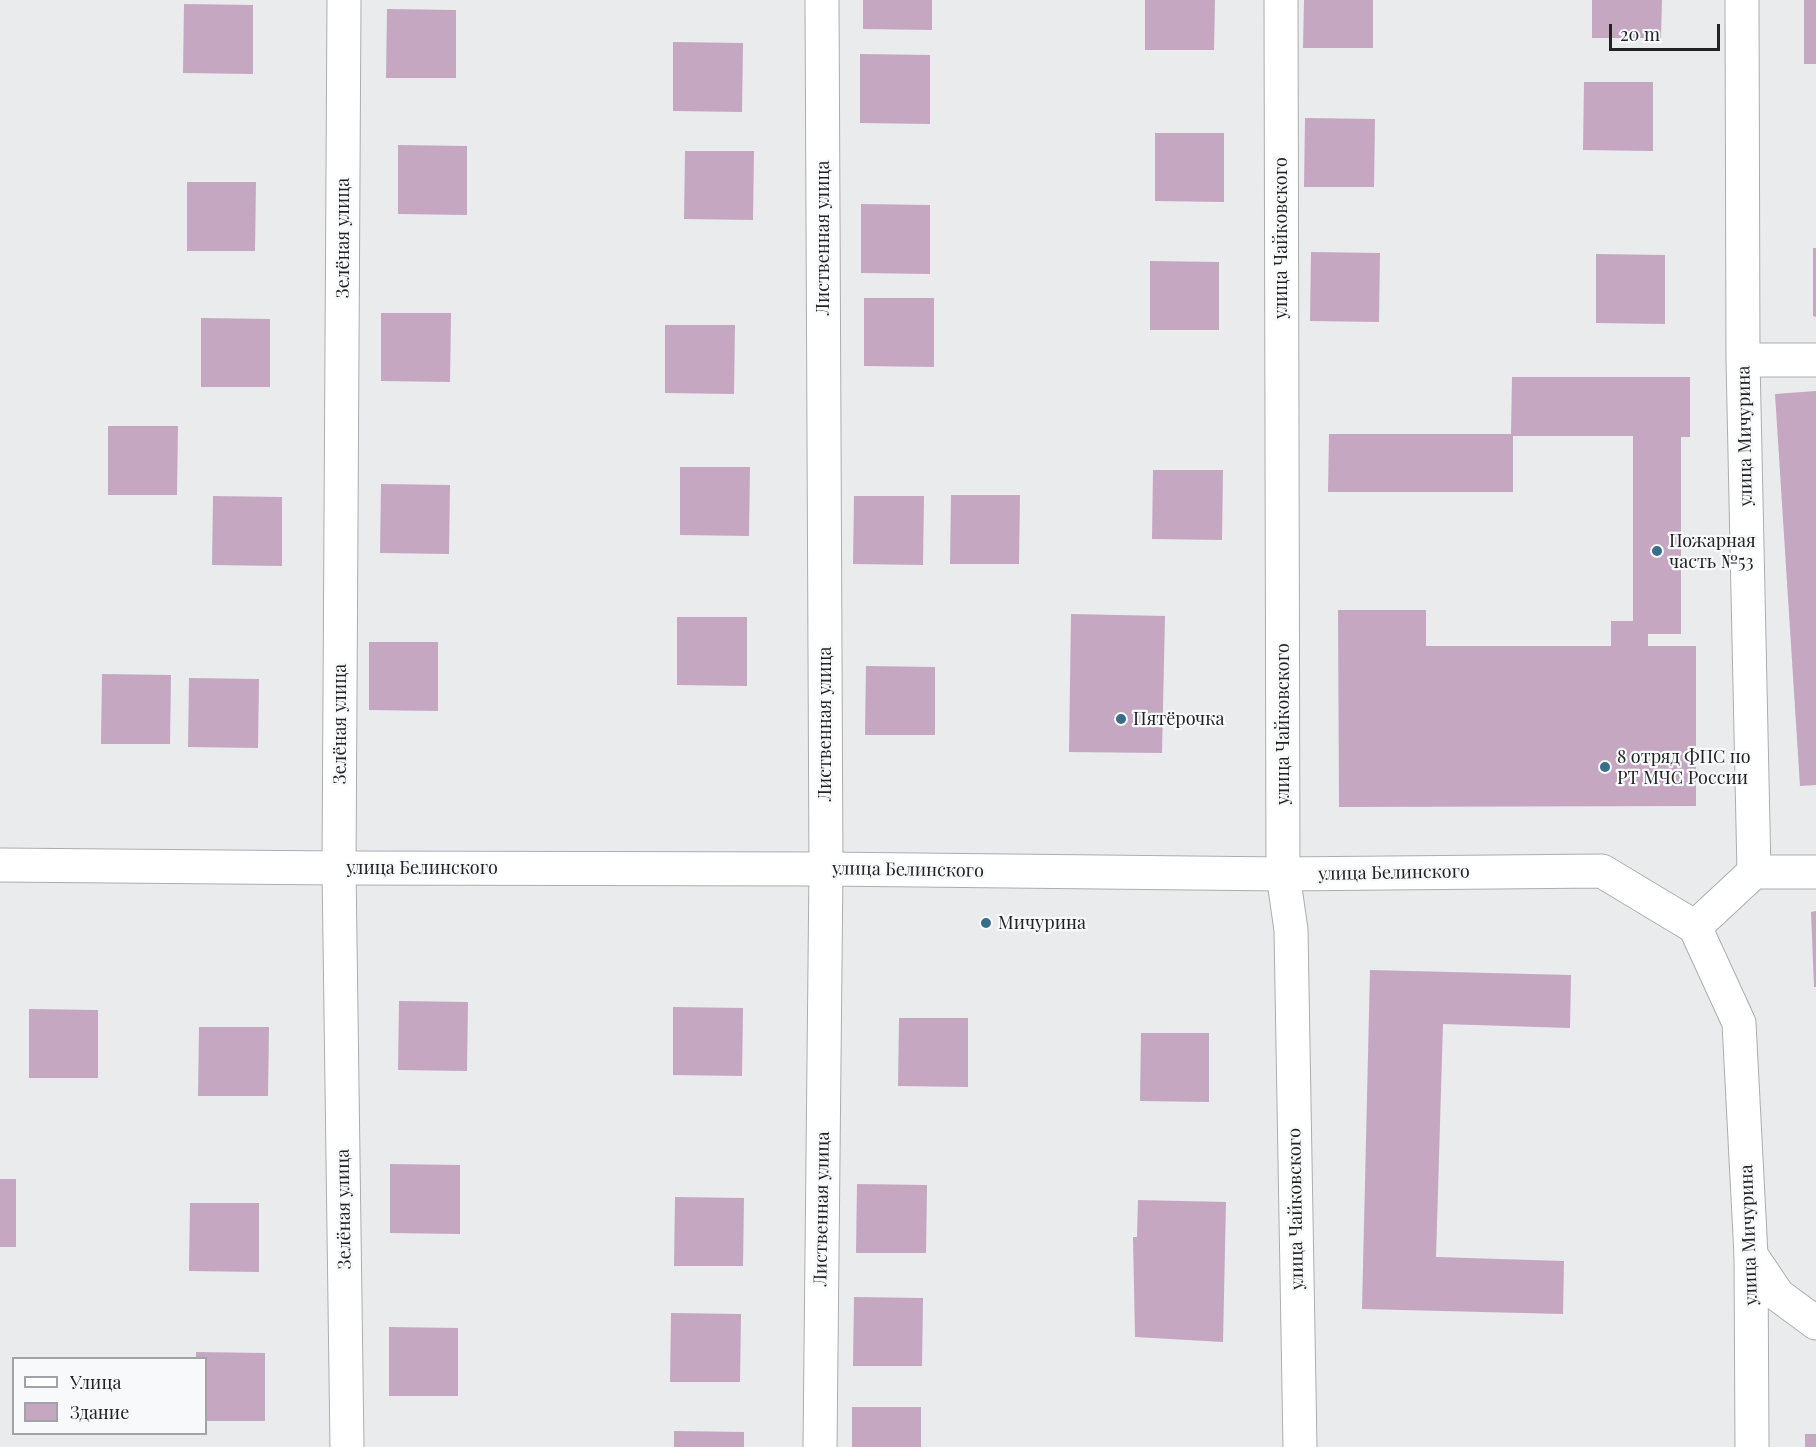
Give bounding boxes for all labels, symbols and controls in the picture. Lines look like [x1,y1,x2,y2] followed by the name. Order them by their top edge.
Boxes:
[1612,12,1723,50] scale bar
[1620,22,1660,46] text: 20 m
[1270,157,1292,319] street label: улица Чайковского
[812,160,834,316] street label: Лиственная улица
[332,178,354,298] street label: Зелёная улица
[1733,365,1757,507] street label: улица Мичурина
[1669,530,1756,572] place label: Пожарная часть №53
[1650,544,1664,558] marker: Пожарная часть №53
[1272,643,1294,805] street label: улица Чайковского
[814,646,836,802] street label: Лиственная улица
[329,664,351,784] street label: Зелёная улица
[1133,708,1224,730] place label: Пятёрочка
[1114,712,1128,726] marker: Пятёрочка
[1617,746,1751,789] place label: 8 отряд ФПС по РТ МЧС России
[1598,760,1612,774] marker: 8 отряд ФПС по РТ МЧС России
[346,857,498,879] street label: улица Белинского
[832,858,984,882] street label: улица Белинского
[1318,861,1470,885] street label: улица Белинского
[998,912,1086,934] place label: Мичурина
[979,916,993,930] marker: Мичурина
[1284,1128,1308,1290] street label: улица Чайковского
[810,1131,834,1287] street label: Лиственная улица
[332,1149,356,1269] street label: Зелёная улица
[1736,1164,1762,1306] street label: улица Мичурина
[12,1357,207,1435] legend
[70,1370,121,1394] text: Улица
[70,1400,129,1424] text: Здание

